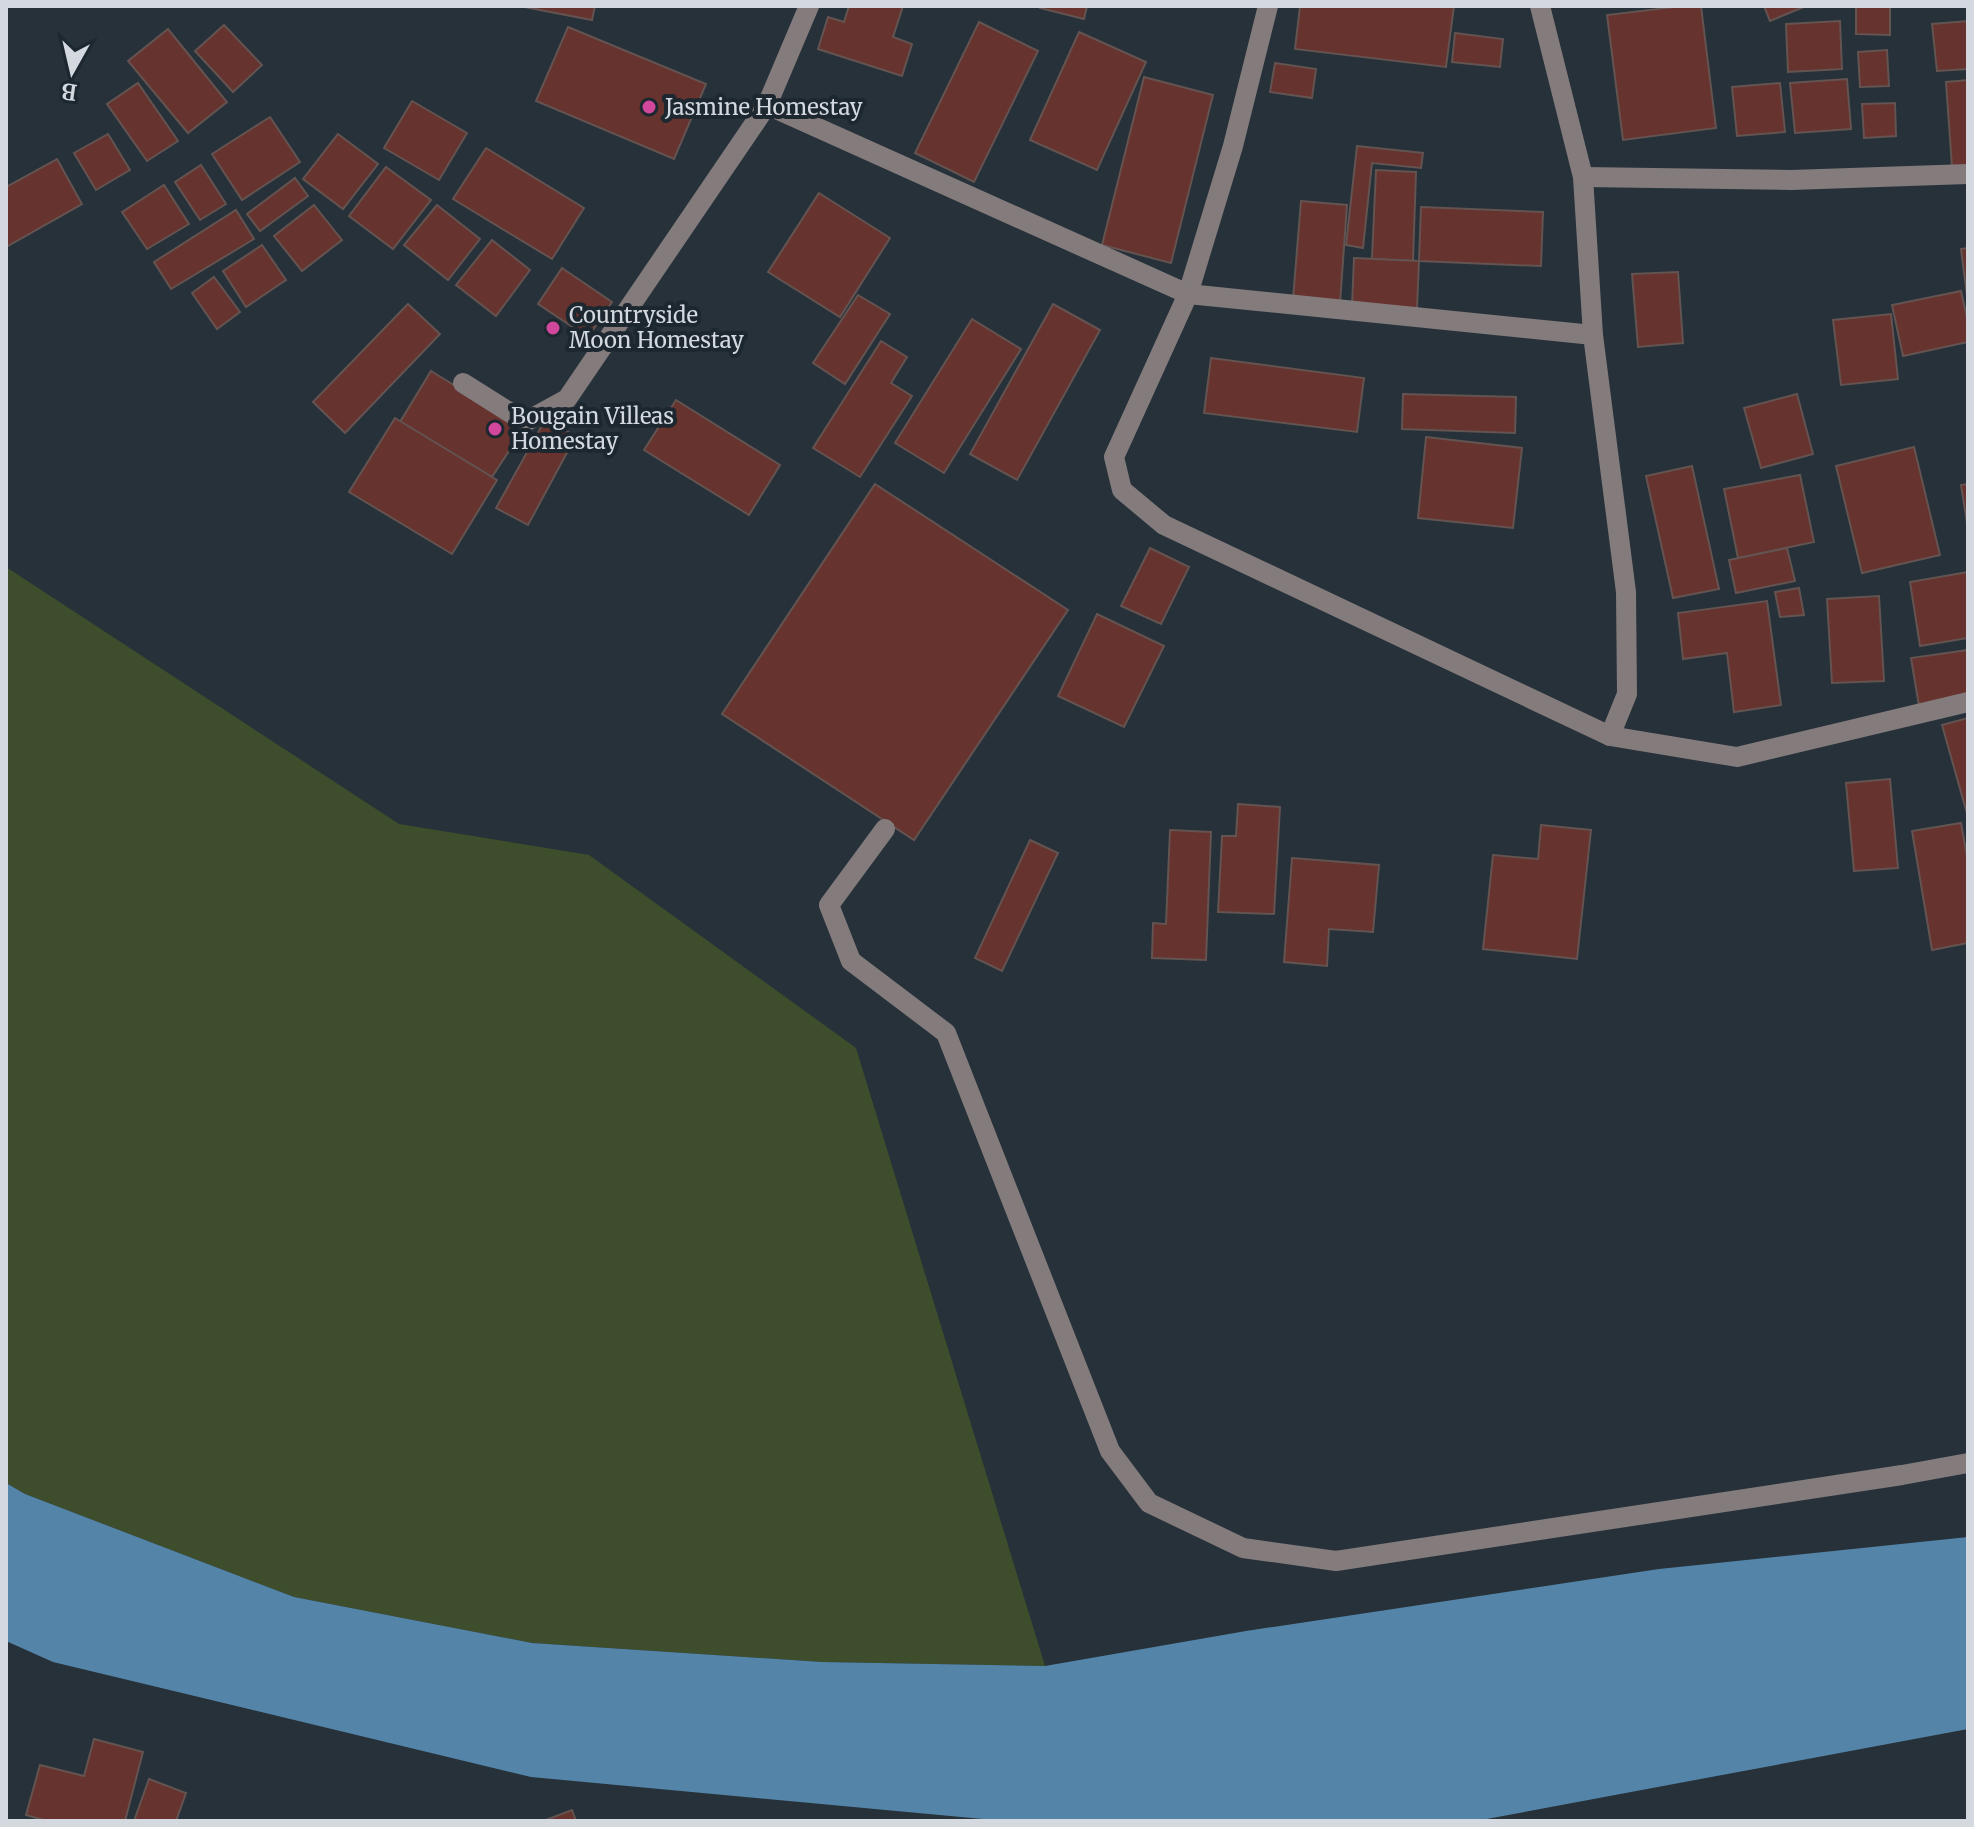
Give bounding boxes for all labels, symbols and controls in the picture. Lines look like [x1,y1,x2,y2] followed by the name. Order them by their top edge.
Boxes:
[32,32,112,112] north arrow
[60,77,79,107] text: B
[664,93,863,121] place label: Jasmine Homestay
[640,98,658,116] marker: Jasmine Homestay
[569,301,744,354] place label: Countryside Moon Homestay
[544,319,562,337] marker: Countryside Moon Homestay
[511,402,674,455] place label: Bougain Villeas Homestay
[486,420,504,438] marker: Bougain Villeas Homestay

